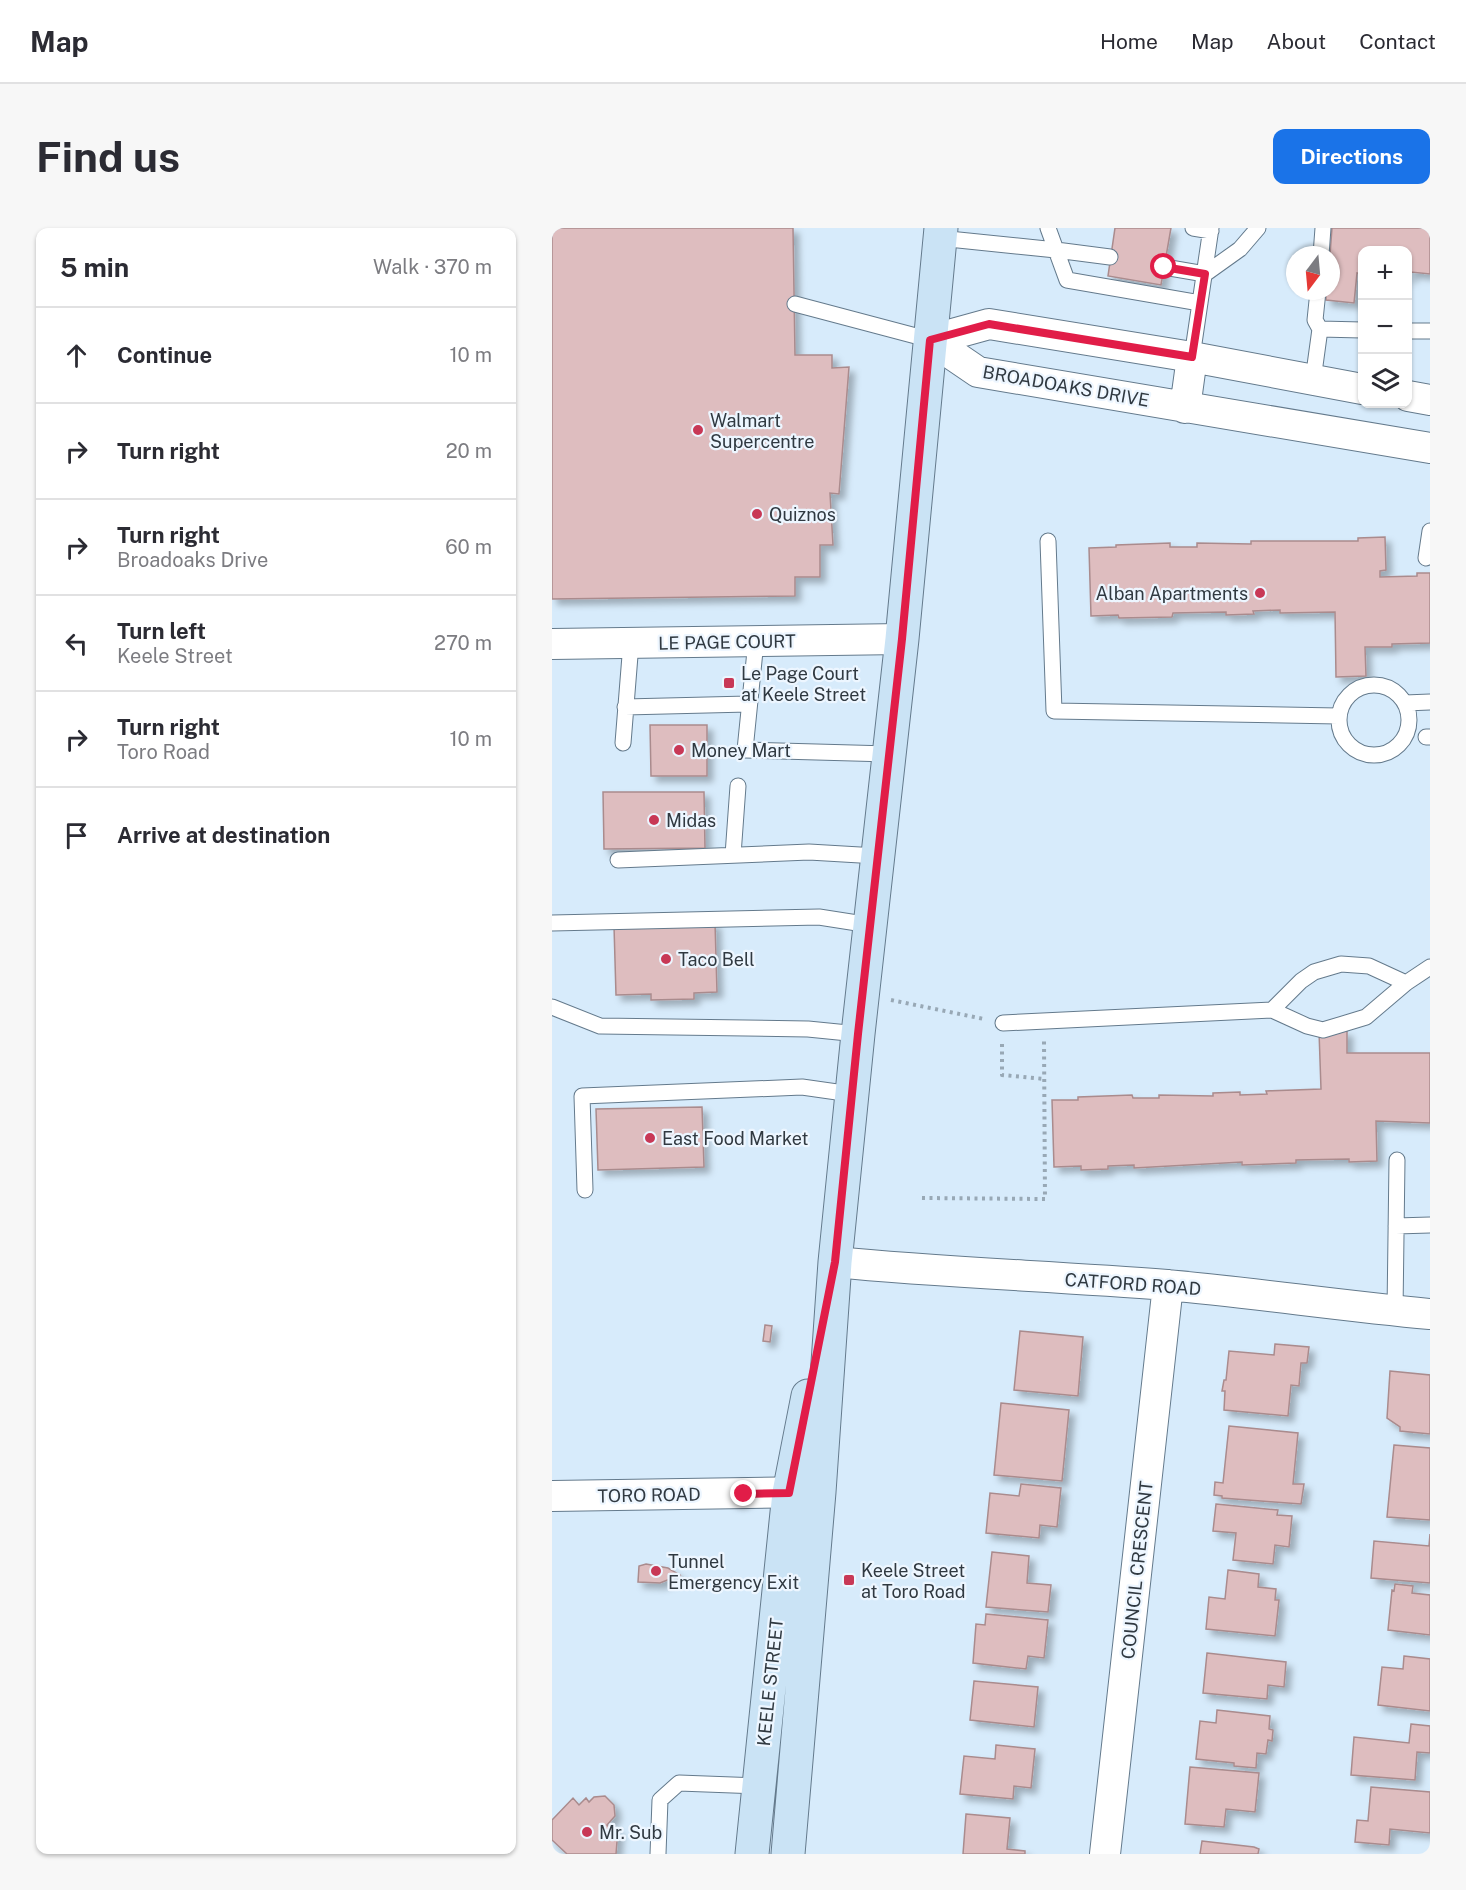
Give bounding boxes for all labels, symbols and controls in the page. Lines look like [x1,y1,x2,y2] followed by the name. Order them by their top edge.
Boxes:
[30,25,89,58] text: Map
[1100,29,1158,54] text: Home
[1191,29,1234,54] text: Map
[1267,29,1326,54] text: About
[1359,29,1436,54] text: Contact
[1273,129,1430,184] button: Directions
[36,132,180,181] text: Find us
[1286,246,1340,300] north arrow
[1358,246,1412,408] map controls
[1358,246,1412,300] button: +
[60,252,129,283] text: 5 min
[1150,253,1176,279] route start
[373,255,492,279] text: Walk · 370 m
[1358,300,1412,354] button: −
[60,339,93,372] icon: ahead
[117,342,212,368] text: Continue
[449,343,492,367] text: 10 m
[1358,354,1412,408] button: layers
[981,361,1151,411] street label: BROADOAKS DRIVE
[710,410,814,452] place label: Walmart Supercentre
[691,423,705,437] marker: Walmart Supercentre
[60,435,93,468] icon: right
[117,438,220,464] text: Turn right
[446,439,492,463] text: 20 m
[769,504,836,525] place label: Quiznos
[750,507,764,521] marker: Quiznos
[117,522,220,548] text: Turn right
[60,531,93,564] icon: right
[445,535,492,559] text: 60 m
[117,548,268,572] text: Broadoaks Drive
[1096,583,1248,604] place label: Alban Apartments
[1253,586,1267,600] marker: Alban Apartments
[117,618,206,644] text: Turn left
[60,627,93,660] icon: left
[658,630,796,654] street label: LE PAGE COURT
[434,631,492,655] text: 270 m
[117,644,233,668] text: Keele Street
[741,663,866,705] place label: Le Page Court at Keele Street
[722,676,736,690] marker: Le Page Court at Keele Street
[117,714,220,740] text: Turn right
[60,723,93,756] icon: right
[449,727,492,751] text: 10 m
[117,740,210,764] text: Toro Road
[691,740,791,761] place label: Money Mart
[672,743,686,757] marker: Money Mart
[666,810,716,831] place label: Midas
[647,813,661,827] marker: Midas
[60,819,93,852] icon: arrive
[117,822,330,848] text: Arrive at destination
[678,949,755,970] place label: Taco Bell
[659,952,673,966] marker: Taco Bell
[662,1128,808,1149] place label: East Food Market
[643,1131,657,1145] marker: East Food Market
[1064,1269,1202,1299] street label: CATFORD ROAD
[1117,1479,1157,1660] street label: COUNCIL CRESCENT
[730,1480,756,1506] route end
[597,1484,701,1506] street label: TORO ROAD
[668,1551,799,1593] place label: Tunnel Emergency Exit
[861,1560,966,1602] place label: Keele Street at Toro Road
[649,1564,663,1578] marker: Tunnel Emergency Exit
[842,1573,856,1587] marker: Keele Street at Toro Road
[753,1617,787,1747] street label: KEELE STREET
[599,1822,662,1843] place label: Mr. Sub
[580,1825,594,1839] marker: Mr. Sub

